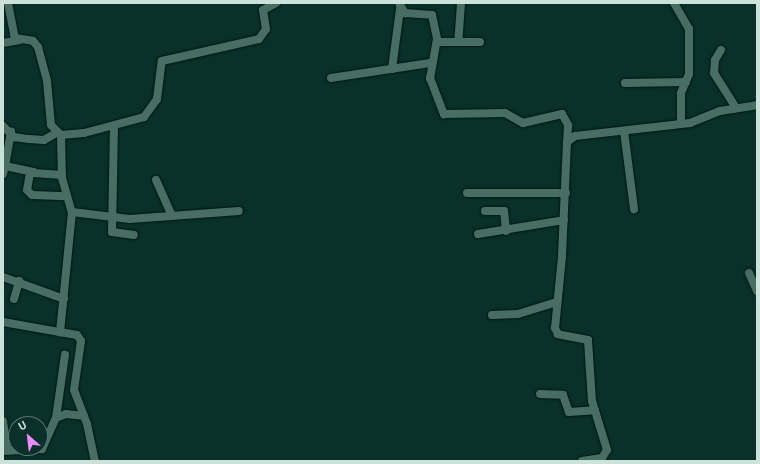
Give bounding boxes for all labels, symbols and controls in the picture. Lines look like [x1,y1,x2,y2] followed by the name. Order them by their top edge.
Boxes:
[8,416,48,456] north arrow
[16,418,29,433] text: U

